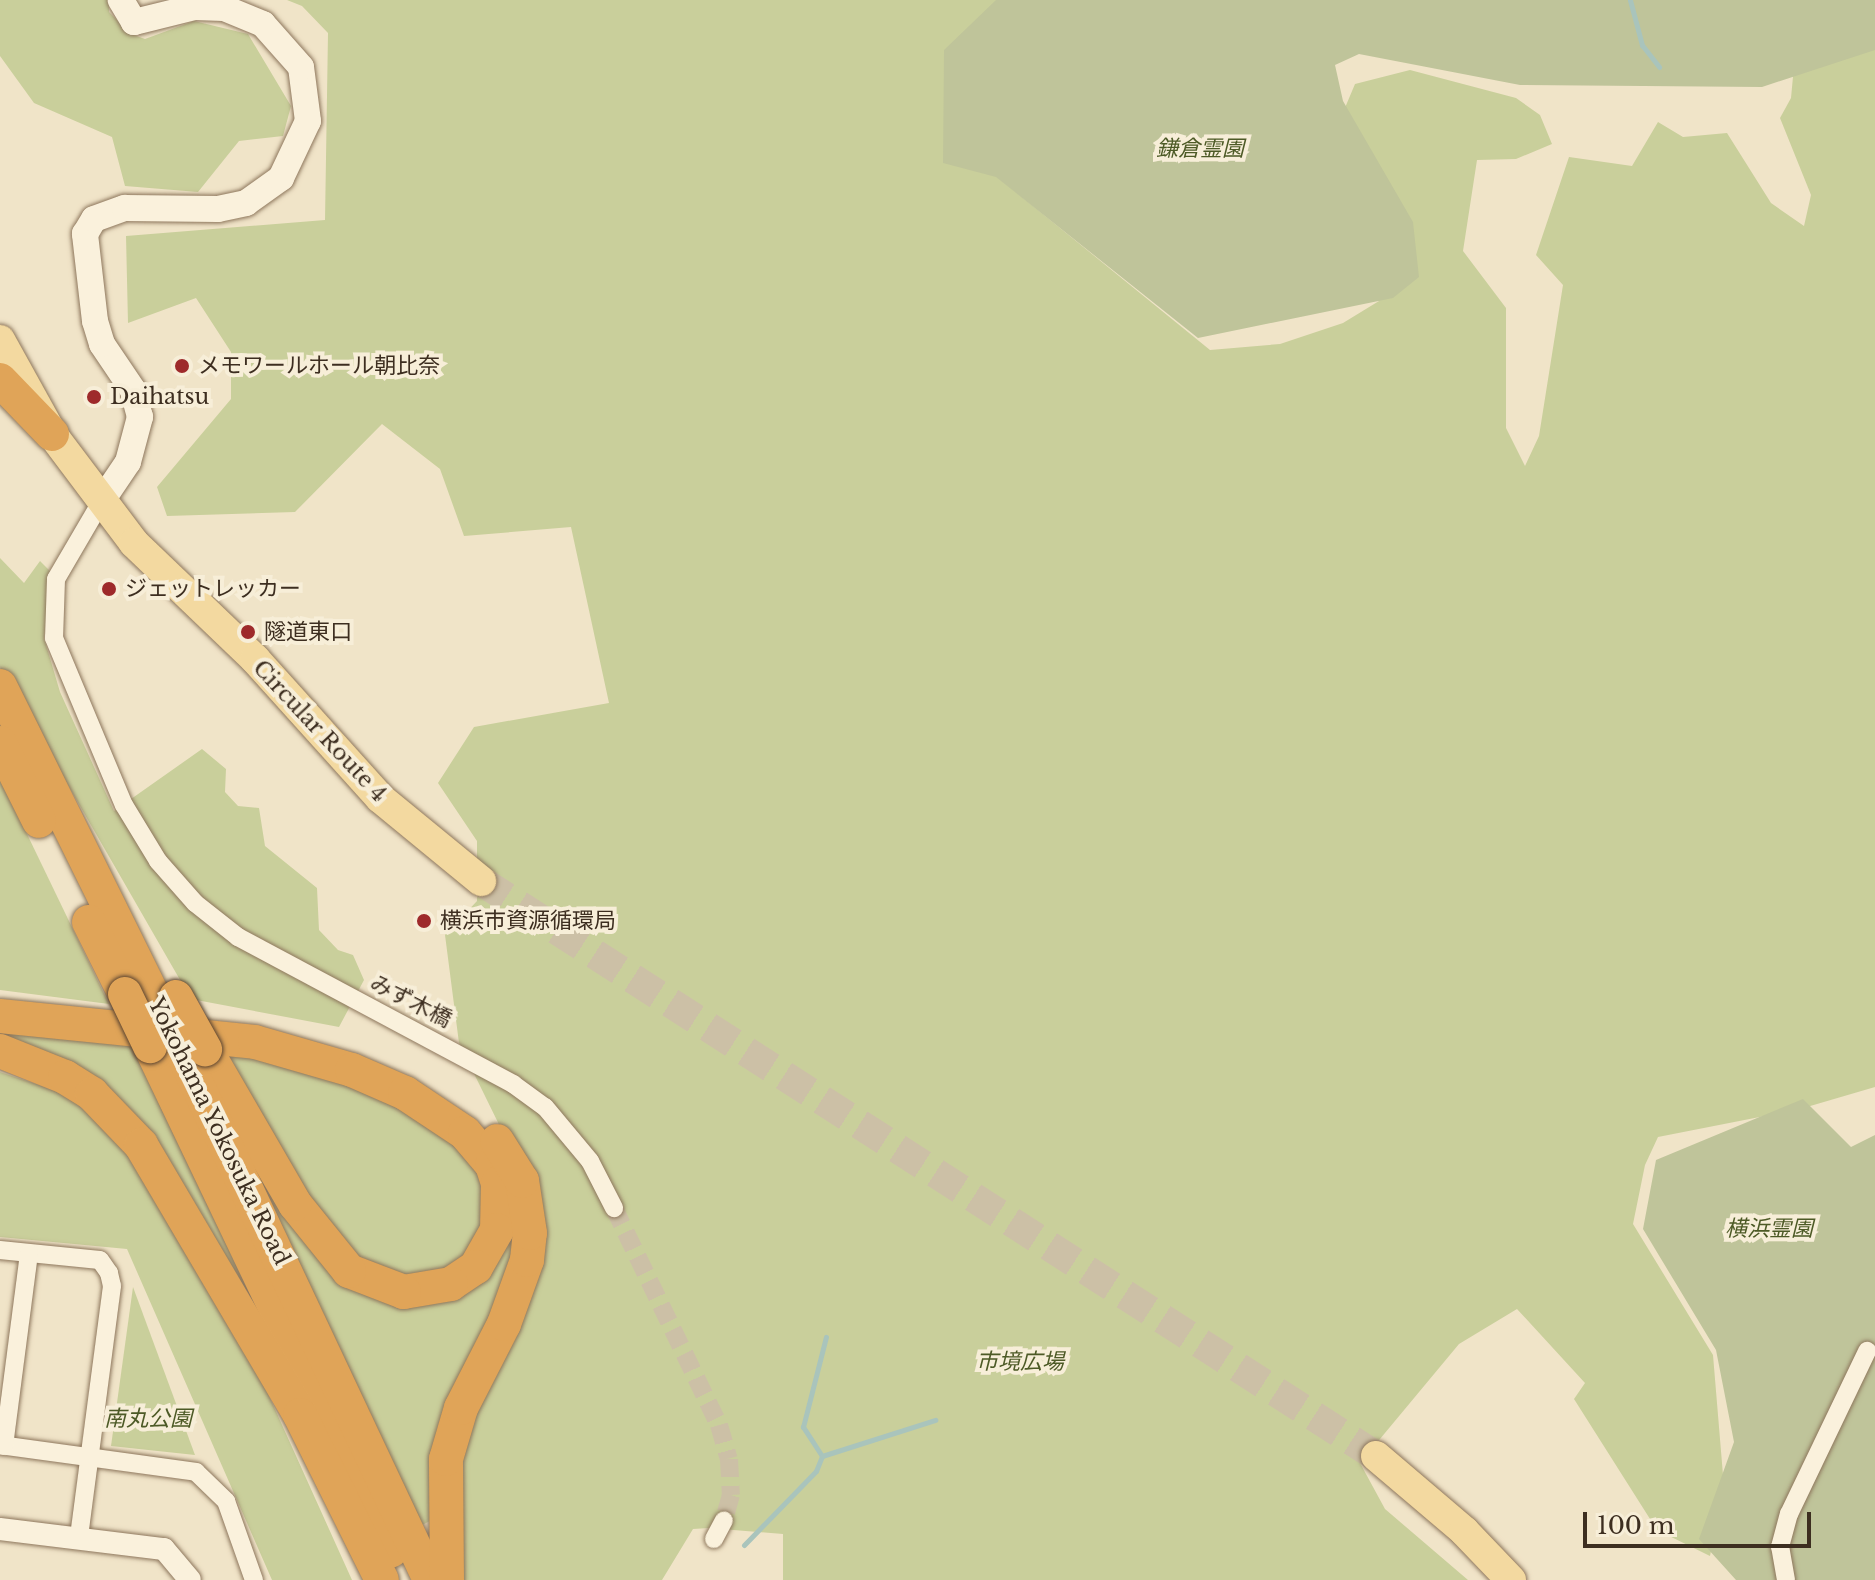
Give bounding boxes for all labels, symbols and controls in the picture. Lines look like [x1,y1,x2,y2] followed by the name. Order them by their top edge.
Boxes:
[1156,136,1244,162] park label: 鎌倉霊園
[198,353,440,379] place label: メモワールホール朝比奈
[173,357,191,375] marker: メモワールホール朝比奈
[110,384,209,410] place label: Daihatsu
[85,388,103,406] marker: Daihatsu
[125,576,301,602] place label: ジェットレッカー
[100,580,118,598] marker: ジェットレッカー
[264,619,352,645] place label: 隧道東口
[239,623,257,641] marker: 隧道東口
[247,655,393,807] street label: Circular Route 4
[440,908,616,934] place label: 横浜市資源循環局
[415,912,433,930] marker: 横浜市資源循環局
[366,969,456,1033] street label: みず木橋
[142,992,296,1270] street label: Yokohama Yokosuka Road
[1725,1216,1813,1242] park label: 横浜霊園
[976,1349,1064,1375] park label: 市境広場
[104,1406,192,1432] park label: 南丸公園
[1587,1496,1815,1546] scale bar
[1597,1511,1675,1540] text: 100 m

